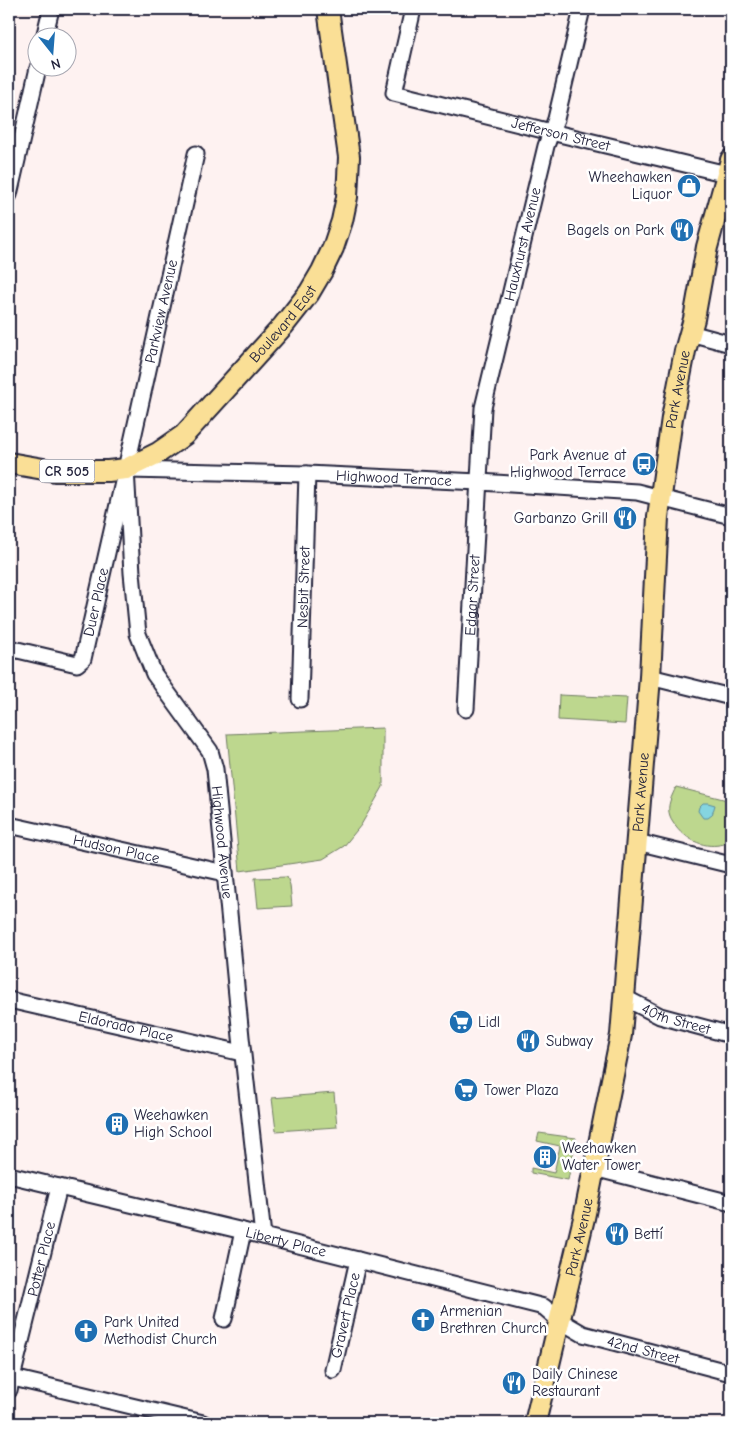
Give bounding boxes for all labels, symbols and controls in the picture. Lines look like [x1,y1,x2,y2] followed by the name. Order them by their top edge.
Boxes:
[28,28,78,78] north arrow
[49,54,63,73] text: N
[510,114,613,155] street label: Jefferson Street
[588,168,672,203] place label: Wheehawken Liquor
[676,173,702,199] shop icon: Wheehawken Liquor
[500,185,545,303] street label: Hauxhurst Avenue
[669,217,695,243] restaurant icon: Bagels on Park
[567,221,665,239] place label: Bagels on Park
[141,257,181,365] street label: Parkview Avenue
[245,282,321,366] street label: Boulevard East
[662,348,694,430] street label: Park Avenue
[510,446,627,481] place label: Park Avenue at Highwood Terrace
[631,451,657,477] bus stop icon: Park Avenue at Highwood Terrace
[40,460,94,482] road number: CR 505
[335,466,453,490] street label: Highwood Terrace
[612,505,638,531] restaurant icon: Garbanzo Grill
[514,509,608,527] place label: Garbanzo Grill
[293,545,314,628] street label: Nesbit Street
[461,553,484,636] street label: Edgar Street
[79,566,112,638] street label: Duer Place
[628,751,653,833] street label: Park Avenue
[208,785,237,900] street label: Highwood Avenue
[71,831,162,867] street label: Hudson Place
[639,999,713,1038] street label: 40th Street
[77,1007,176,1046] street label: Eldorado Place
[448,1009,474,1035] supermarket icon: Lidl
[478,1013,500,1031] place label: Lidl
[515,1028,541,1054] restaurant icon: Subway
[546,1032,593,1050] place label: Subway
[453,1077,479,1103] supermarket icon: Tower Plaza
[484,1081,559,1099] place label: Tower Plaza
[134,1106,212,1141] place label: Weehawken High School
[104,1111,130,1137] building icon: Weehawken High School
[562,1139,641,1174] place label: Weehawken Water Tower
[532,1144,558,1170] building icon: Weehawken Water Tower
[561,1196,597,1278] street label: Park Avenue
[23,1219,59,1298] street label: Potter Place
[604,1221,630,1247] restaurant icon: Bettí
[244,1223,329,1261] street label: Liberty Place
[634,1225,663,1243] place label: Bettí
[327,1270,364,1360] street label: Gravert Place
[440,1302,547,1337] place label: Armenian Brethren Church
[410,1307,436,1333] church icon: Armenian Brethren Church
[104,1313,217,1348] place label: Park United Methodist Church
[73,1318,99,1344] church icon: Park United Methodist Church
[605,1332,682,1368] street label: 42nd Street
[532,1365,618,1400] place label: Daily Chinese Restaurant
[501,1370,527,1396] restaurant icon: Daily Chinese Restaurant

